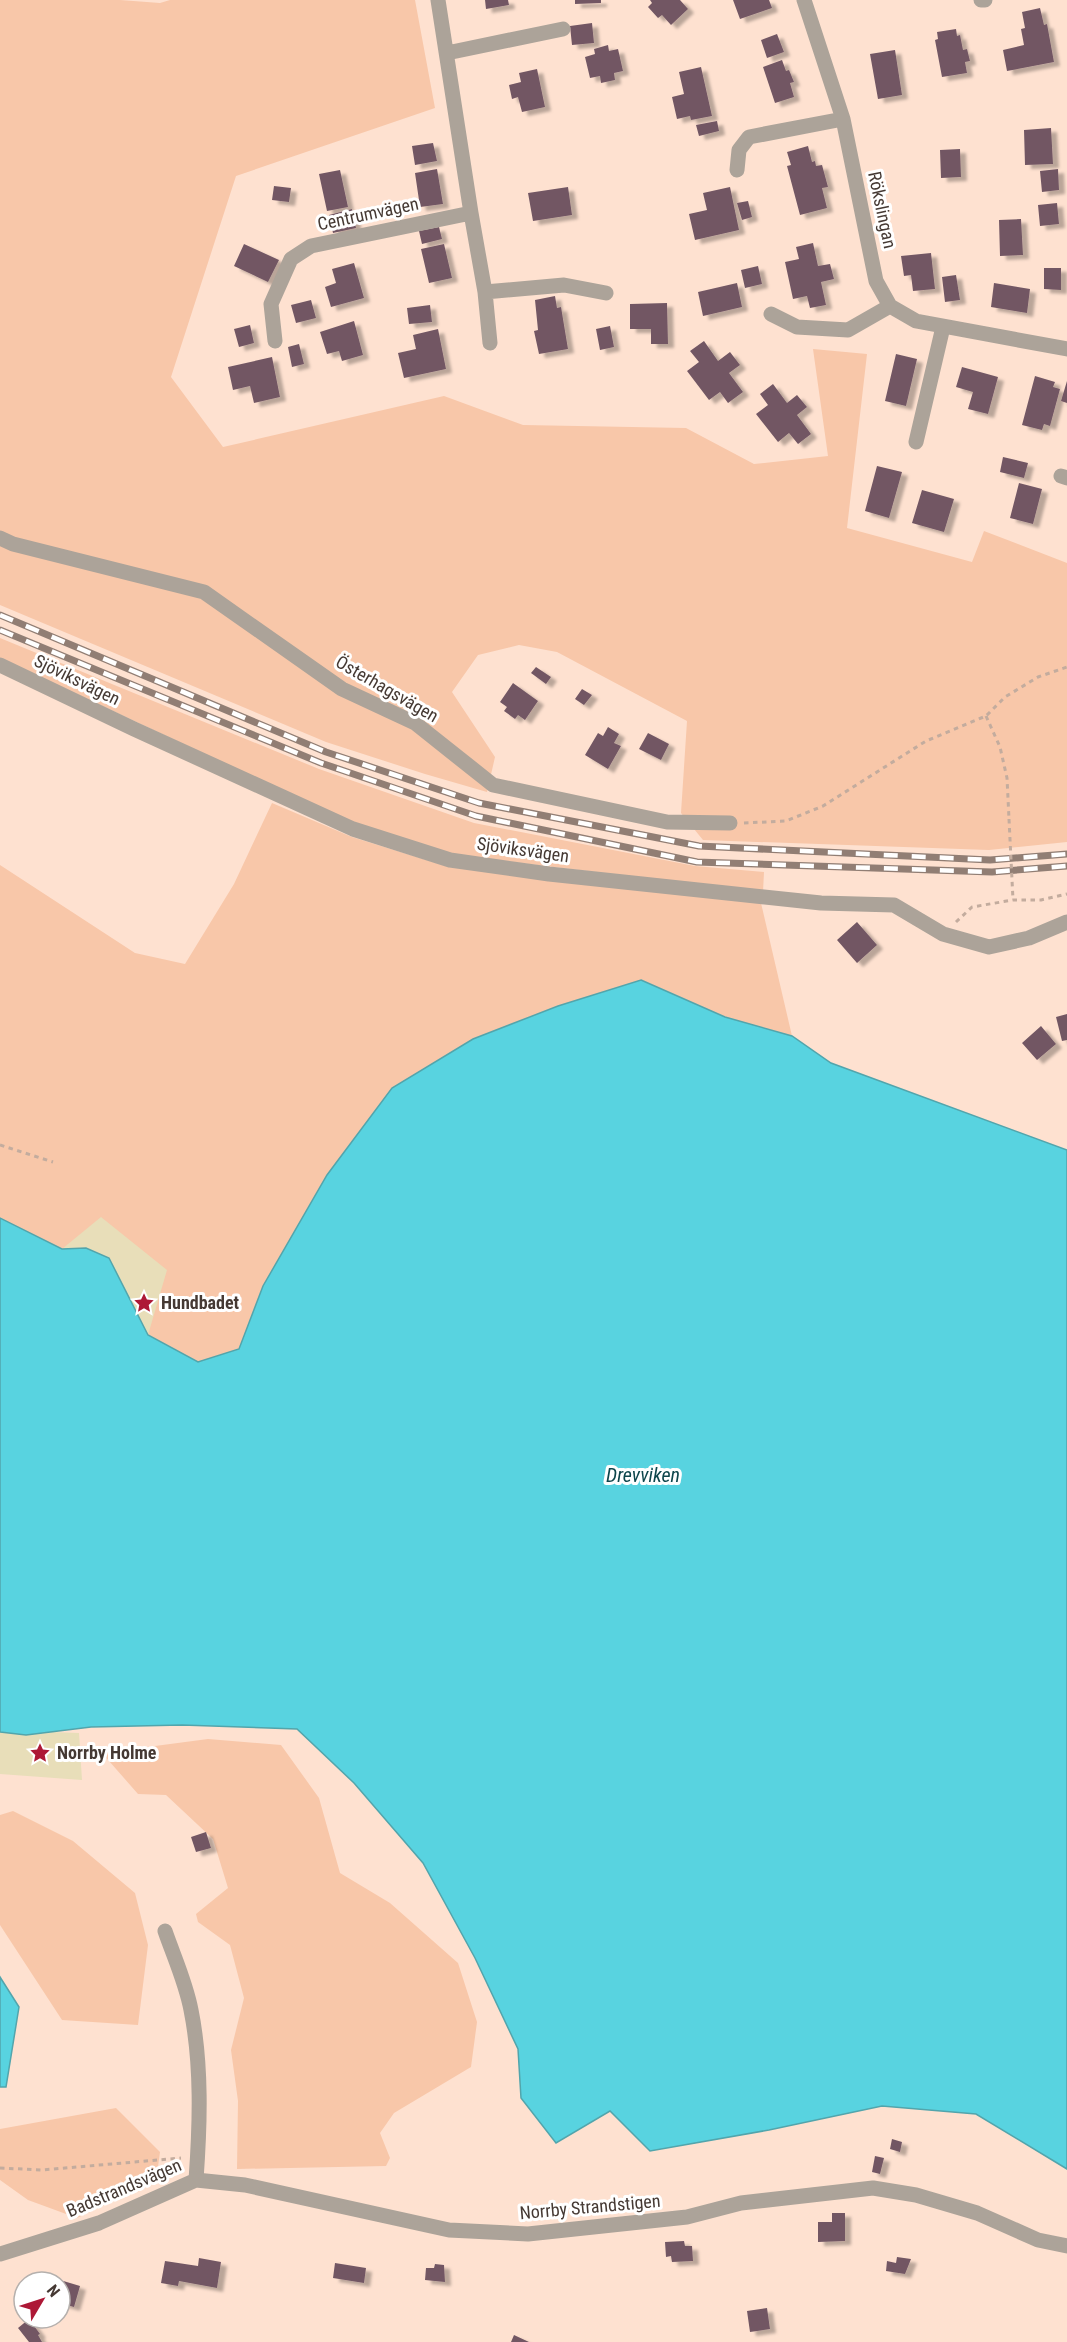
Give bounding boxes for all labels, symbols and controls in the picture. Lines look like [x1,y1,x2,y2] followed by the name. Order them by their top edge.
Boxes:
[864,170,901,250] street label: Rökslingan
[316,193,420,234] street label: Centrumvägen
[31,650,123,709] street label: Sjöviksvägen
[332,651,442,726] street label: Österhagsvägen
[476,833,570,866] street label: Sjöviksvägen
[132,1291,156,1315] place icon: Hundbadet
[161,1292,240,1313] place label: Hundbadet
[606,1463,680,1487] water label: Drevviken
[28,1741,52,1765] place icon: Norrby Holme
[57,1742,157,1763] place label: Norrby Holme
[63,2154,184,2221] street label: Badstrandsvägen
[519,2190,661,2223] street label: Norrby Strandstigen
[12,2270,72,2330] north arrow
[43,2281,64,2301] text: N

